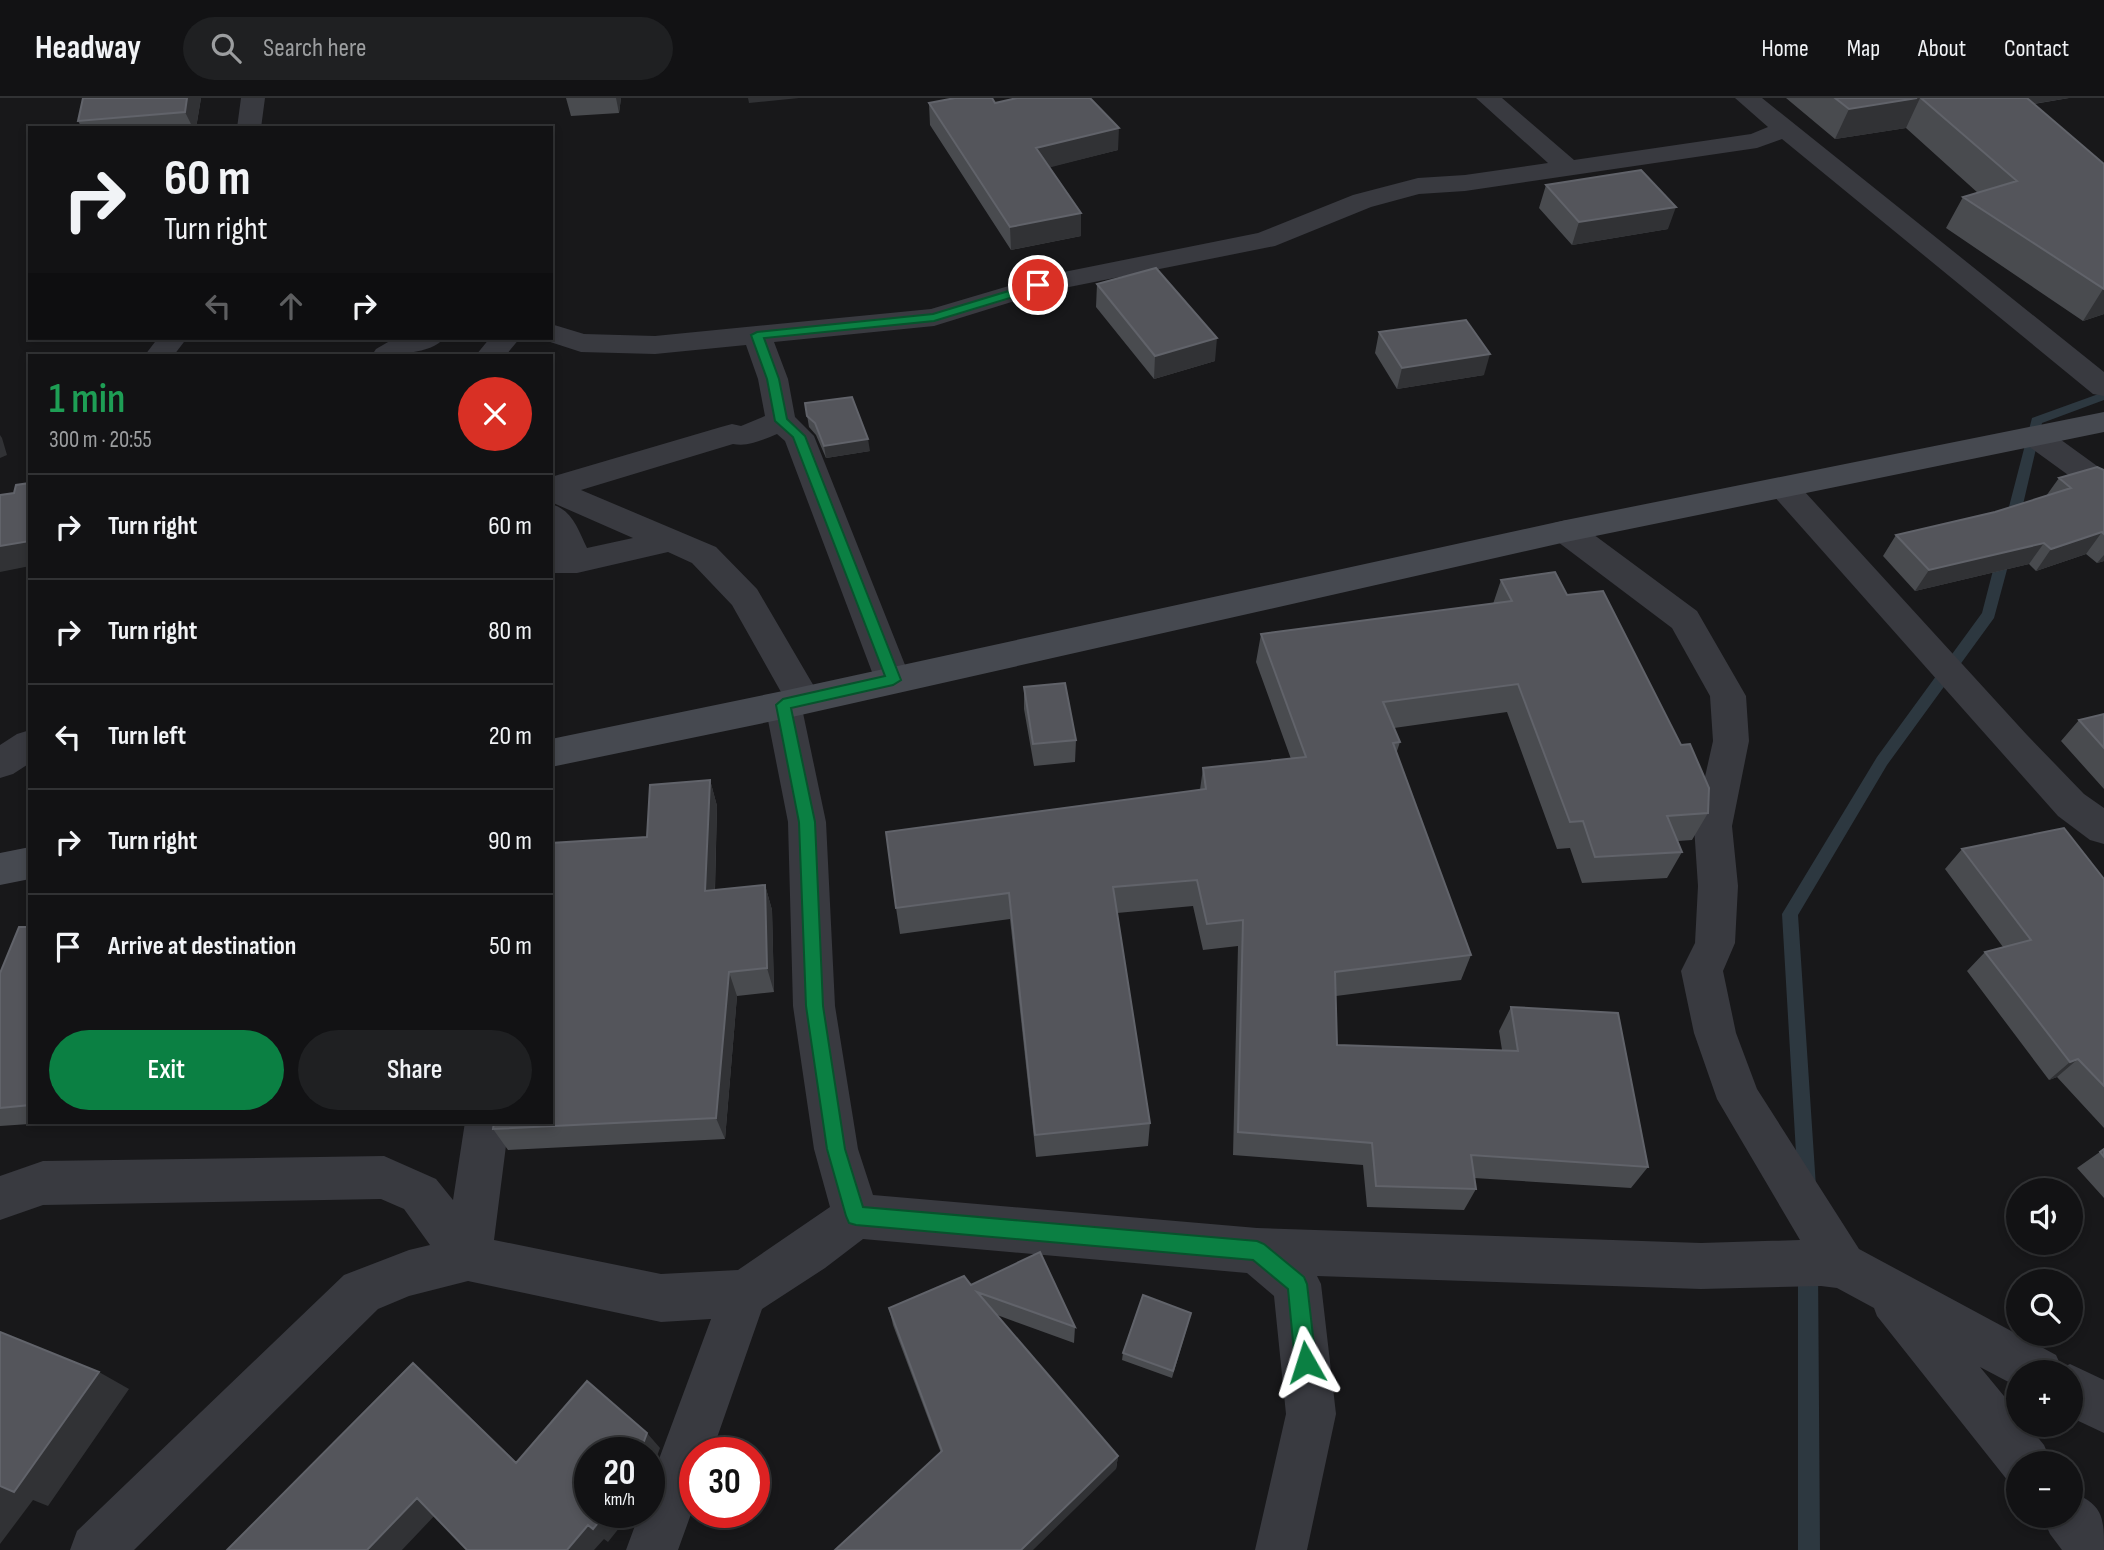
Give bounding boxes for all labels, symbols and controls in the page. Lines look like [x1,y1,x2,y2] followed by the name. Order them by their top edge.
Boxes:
[183,17,673,80] search box
[35,28,141,68] text: Headway
[207,29,245,67] icon: search
[263,33,366,64] text: Search here
[1761,34,1809,63] text: Home
[1847,34,1880,63] text: Map
[1918,34,1966,63] text: About
[2004,34,2069,63] text: Contact
[164,150,251,209] text: 60 m
[49,154,140,245] icon: right
[164,210,268,249] text: Turn right
[1008,255,1068,315] pin
[1019,266,1057,304] icon: arrive
[199,287,237,325] icon: left
[272,287,310,325] icon: ahead
[345,287,383,325] icon: right
[49,374,125,425] text: 1 min
[458,377,532,451] button: close
[49,426,152,454] text: 300 m · 20:55
[49,508,87,546] icon: right
[108,511,197,542] text: Turn right
[488,511,532,542] text: 60 m
[49,613,87,651] icon: right
[108,616,197,647] text: Turn right
[488,616,532,647] text: 80 m
[49,718,87,756] icon: left
[108,721,186,752] text: Turn left
[489,721,532,752] text: 20 m
[49,823,87,861] icon: right
[108,826,197,857] text: Turn right
[488,826,532,857] text: 90 m
[49,928,87,966] icon: arrive
[108,931,296,962] text: Arrive at destination
[489,931,532,962] text: 50 m
[49,1030,284,1110] button: Exit
[298,1030,532,1110] button: Share
[2006,1178,2083,1528] map controls
[2006,1178,2083,1255] button: sound
[2006,1269,2083,1346] button: search
[1269,1325,1343,1399] position arrow
[2006,1360,2083,1437] button: +
[679,1437,770,1528] speed limit sign: 30
[2006,1451,2083,1528] button: −
[604,1452,636,1495] text: 20
[604,1489,635,1510] text: km/h

